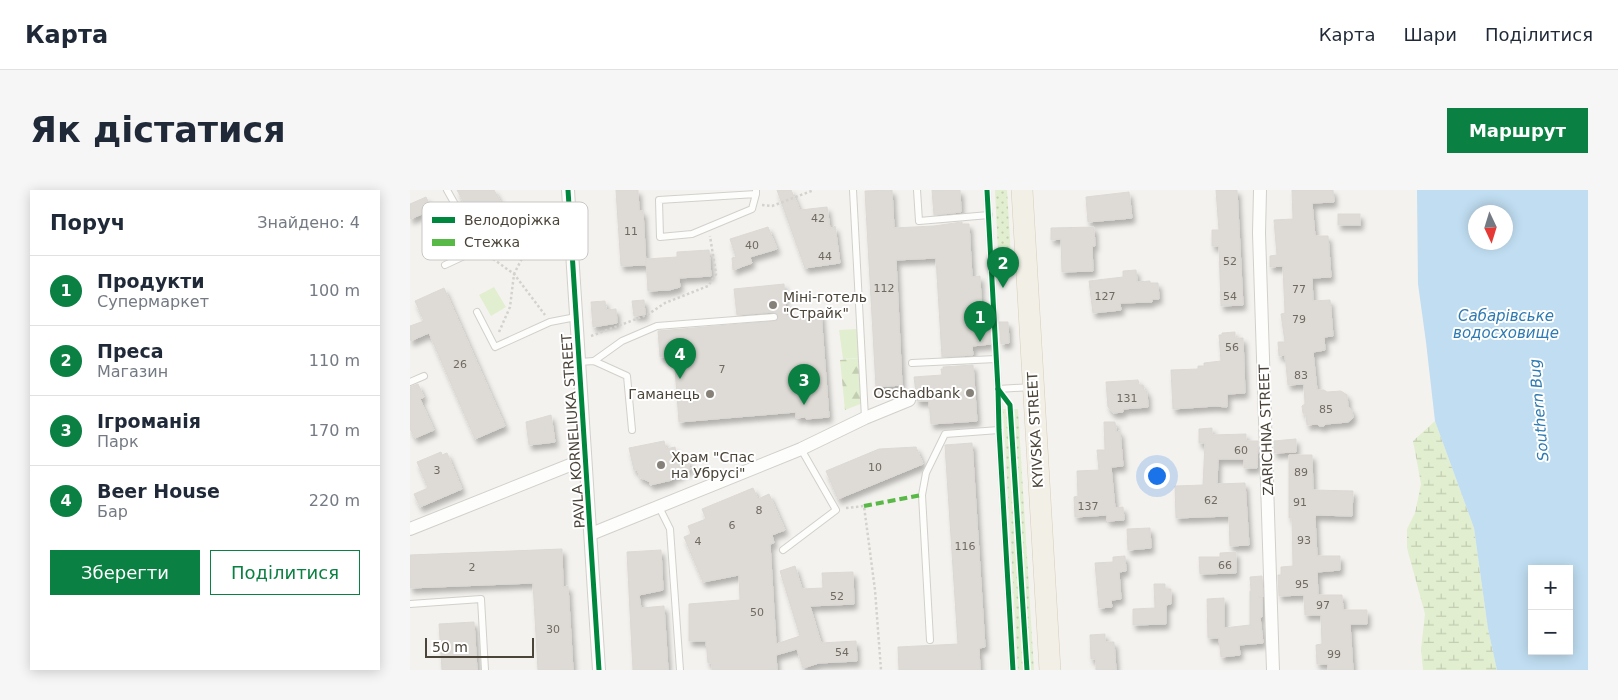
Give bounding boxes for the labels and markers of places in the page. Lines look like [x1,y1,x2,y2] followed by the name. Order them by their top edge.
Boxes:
[987,247,1019,288] pin: 2
[783,289,867,321] place label: Міні-готель "Страйк"
[767,299,779,311] marker: Міні-готель "Страйк"
[964,301,996,342] pin: 1
[664,338,696,379] pin: 4
[788,364,820,405] pin: 3
[873,385,961,401] place label: Oschadbank
[628,386,700,402] place label: Гаманець
[964,387,976,399] marker: Oschadbank
[704,388,716,400] marker: Гаманець
[671,449,755,481] place label: Храм "Спас на Убрусі"
[655,459,667,471] marker: Храм "Спас на Убрусі"

